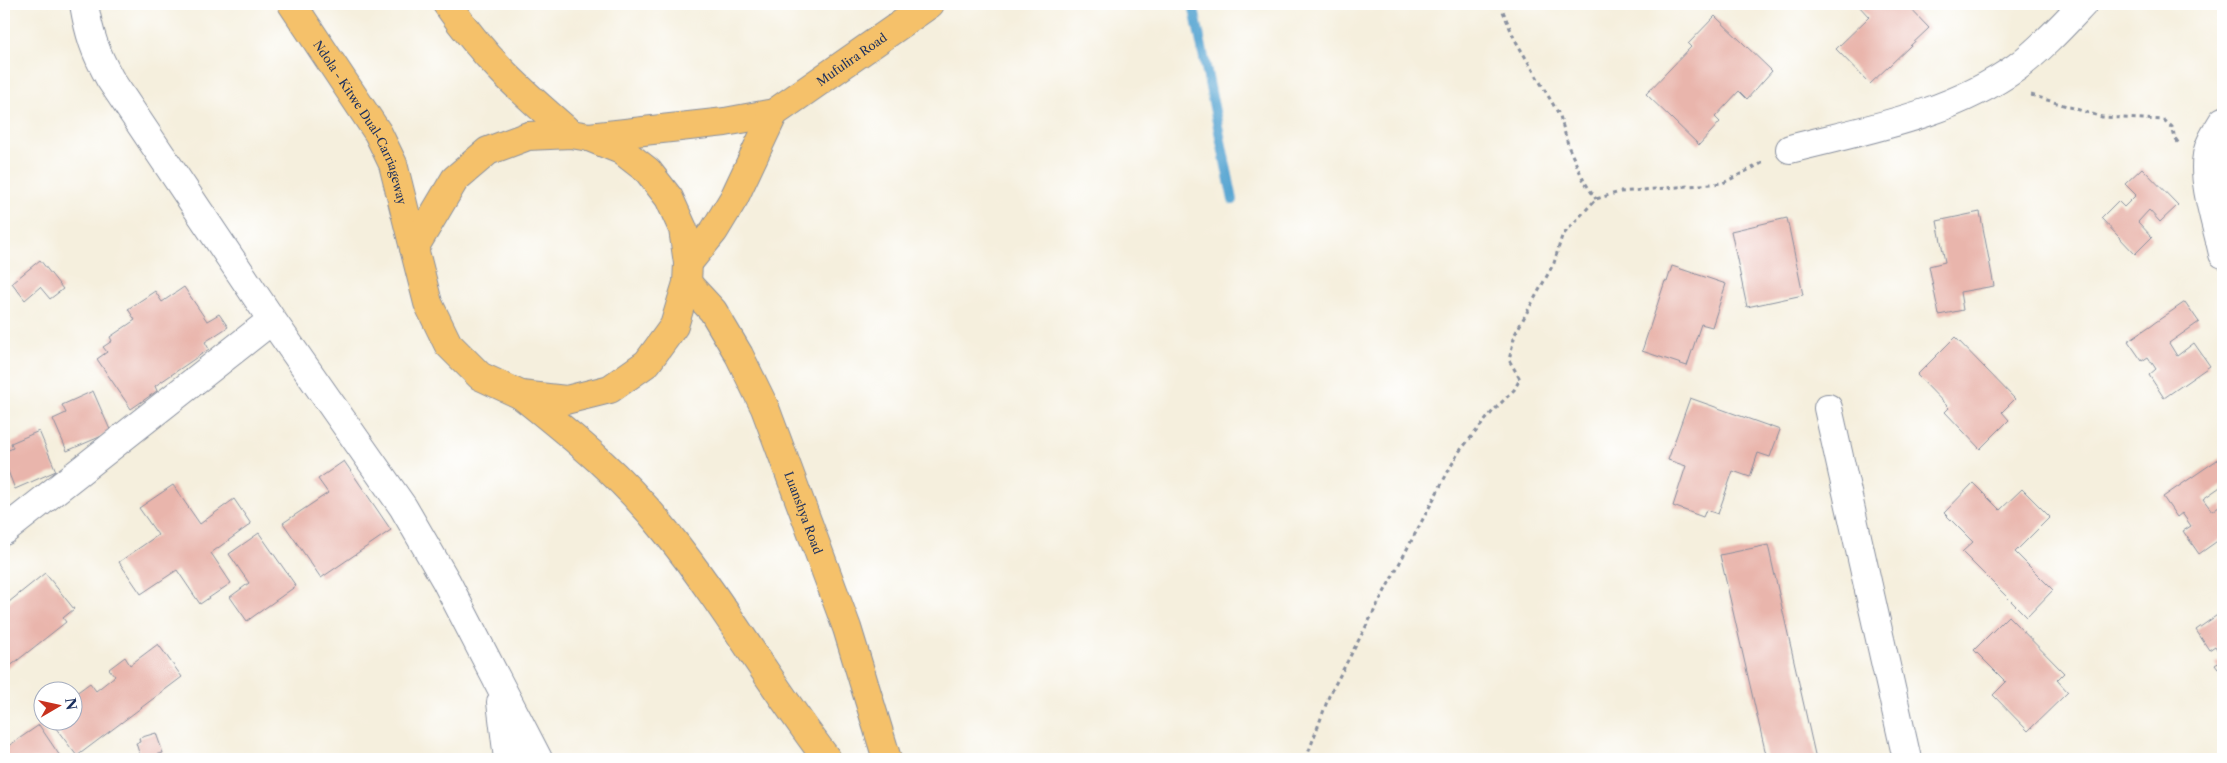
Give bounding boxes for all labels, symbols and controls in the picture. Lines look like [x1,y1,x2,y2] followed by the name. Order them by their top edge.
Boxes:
[813,29,890,89] street label: Mufulira Road
[311,37,410,206] street label: Ndola - Kitwe Dual-Carriageway
[782,469,826,557] street label: Luanshya Road
[32,680,82,730] north arrow
[61,697,81,711] text: N

